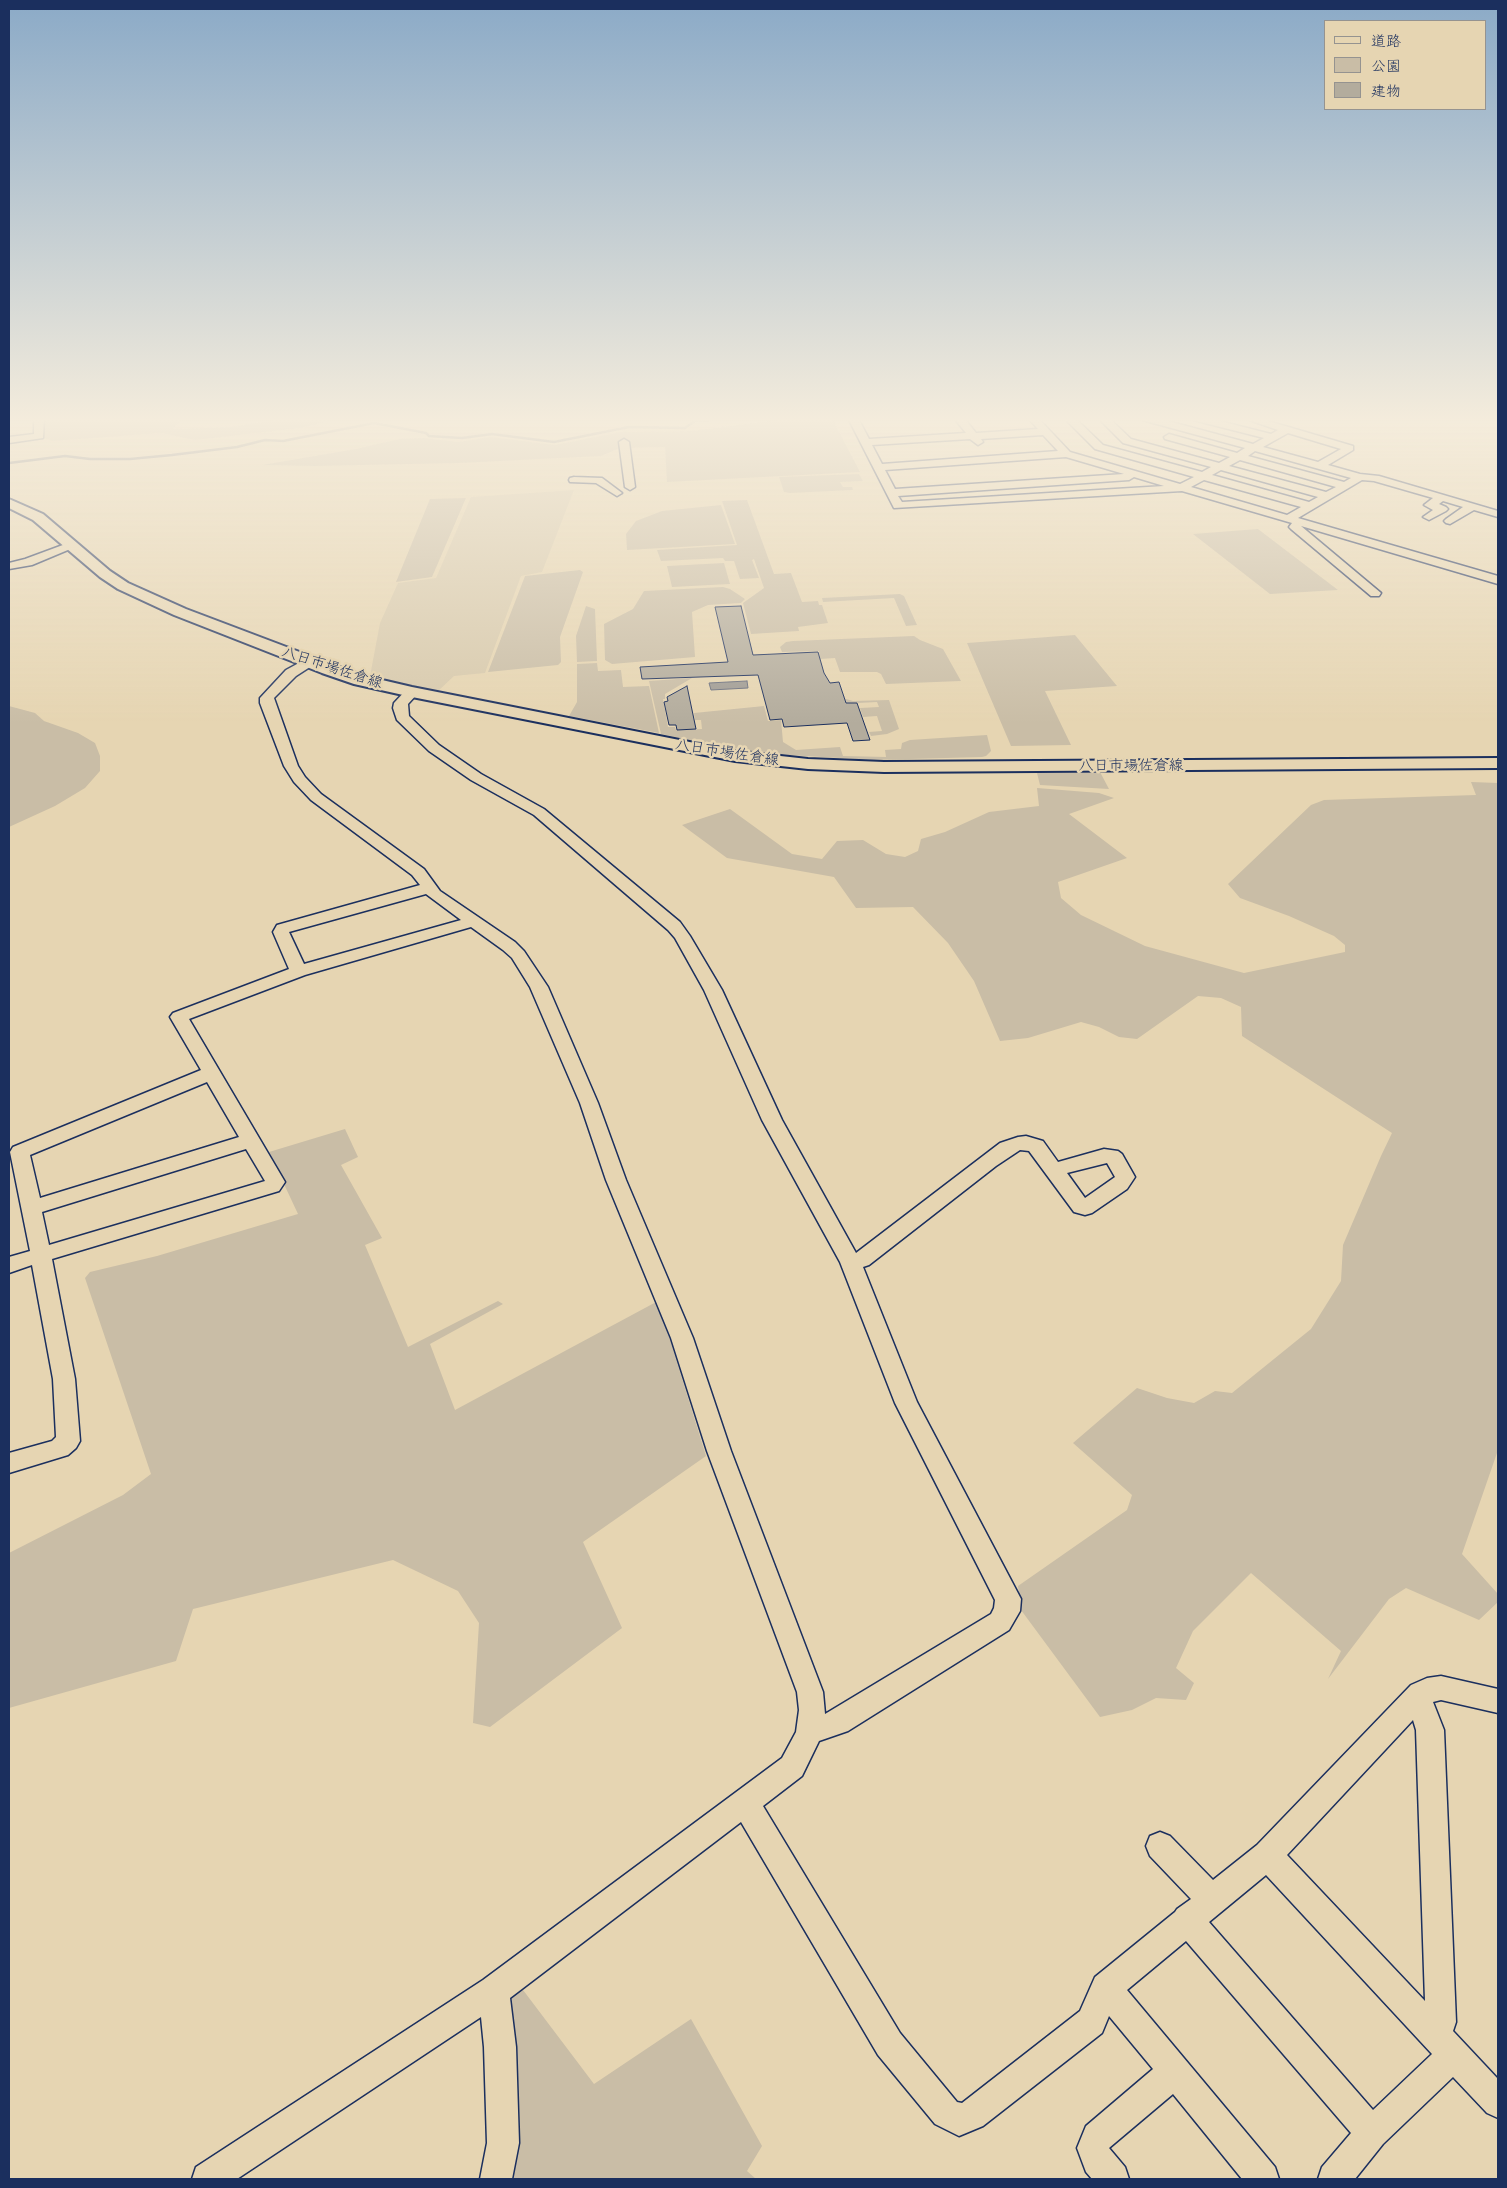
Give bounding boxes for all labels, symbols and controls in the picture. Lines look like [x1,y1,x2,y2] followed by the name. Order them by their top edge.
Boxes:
[1324,20,1487,110] legend
[1371,32,1401,51] text: 道路
[1371,57,1401,76] text: 公園
[1371,82,1401,101] text: 建物
[279,643,385,693] street label: 八日市場佐倉線
[674,736,780,770] street label: 八日市場佐倉線
[1079,757,1183,775] street label: 八日市場佐倉線

